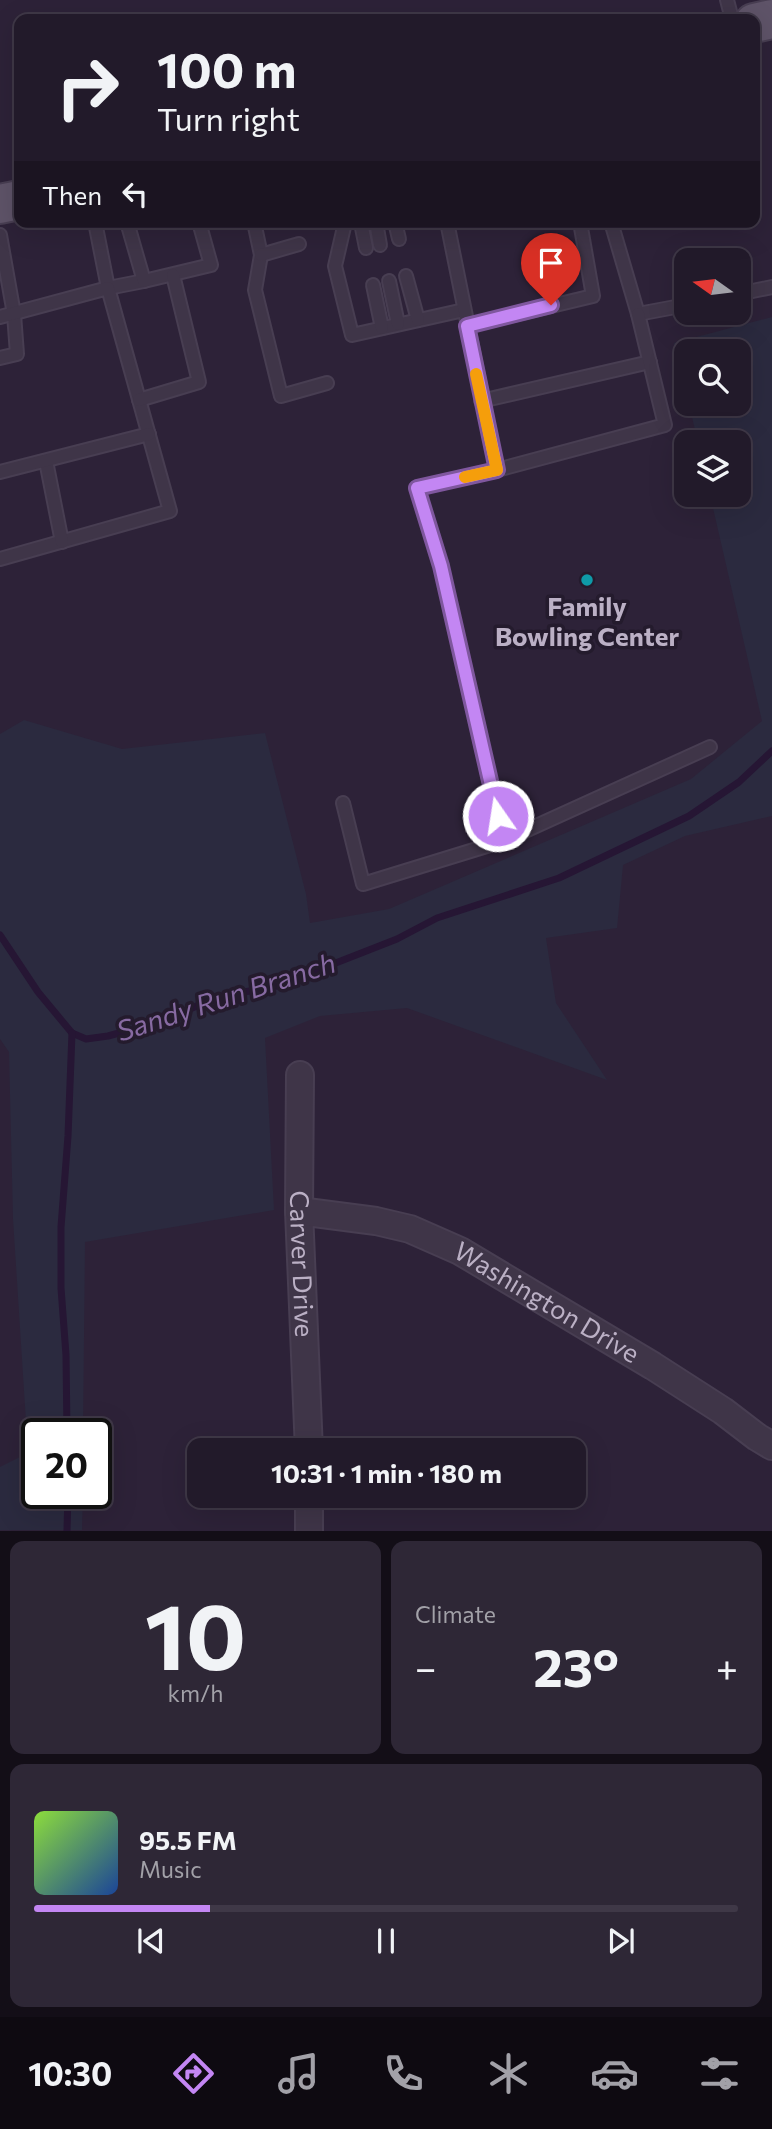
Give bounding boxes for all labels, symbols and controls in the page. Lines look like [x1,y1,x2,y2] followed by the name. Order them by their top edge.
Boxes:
[157,38,296,98] text: 100 m
[42,42,133,133] icon: right
[157,98,300,138] text: Turn right
[116,175,154,213] icon: left
[42,179,102,210] text: Then
[521,233,581,305] pin
[532,244,570,282] icon: arrive
[674,248,751,326] north arrow
[674,248,751,507] map controls
[674,339,751,416] button: search
[674,430,751,507] button: layers
[579,572,595,588] marker: Family Bowling Center
[495,590,679,651] place label: Family Bowling Center
[461,779,535,853] position arrow
[112,945,340,1047] water label: Sandy Run Branch
[285,1191,321,1338] street label: Carver Drive
[449,1234,645,1368] street label: Washington Drive
[21,1418,112,1509] speed limit sign: 20
[271,1457,502,1488] text: 10:31 · 1 min · 180 m
[145,1577,246,1689] text: 10
[415,1600,496,1628] text: Climate
[533,1634,619,1698] text: 23°
[415,1643,437,1690] text: −
[716,1643,738,1690] text: +
[168,1679,223,1707] text: km/h
[139,1824,237,1855] text: 95.5 FM
[139,1855,202,1883] text: Music
[132,1922,170,1960] icon: previous
[367,1922,405,1960] icon: pause
[602,1922,640,1960] icon: next
[169,2049,218,2098] icon: directions
[274,2049,323,2098] icon: music
[379,2049,428,2098] icon: phone
[484,2049,533,2098] icon: climate
[590,2049,639,2098] icon: car
[695,2049,744,2098] icon: filters
[28,2053,112,2093] text: 10:30

